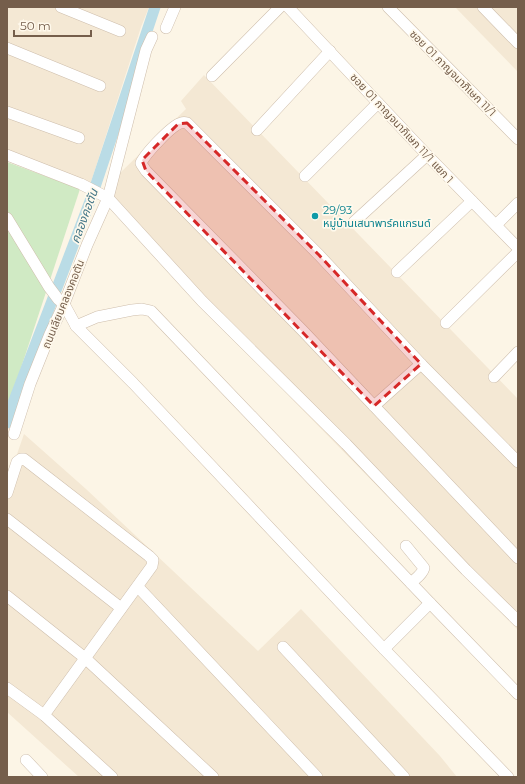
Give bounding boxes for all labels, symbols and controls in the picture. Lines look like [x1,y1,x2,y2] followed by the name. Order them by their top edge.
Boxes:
[14,12,91,38] scale bar
[20,18,51,33] text: 50 m
[407,27,499,119] street label: ซอย 01 กาญจนาภิเษก 11/1
[347,70,457,186] street label: ซอย 01 กาญจนาภิเษก 11/1 แยก 1
[67,186,101,245] water label: คลองคอตัน
[323,203,431,230] place label: 29/93 หมู่บ้านเสนาพาร์คแกรนด์
[310,211,320,221] marker: 29/93 หมู่บ้านเสนาพาร์คแกรนด์
[39,257,87,351] street label: ถนนเลียบคลองคอตัน

